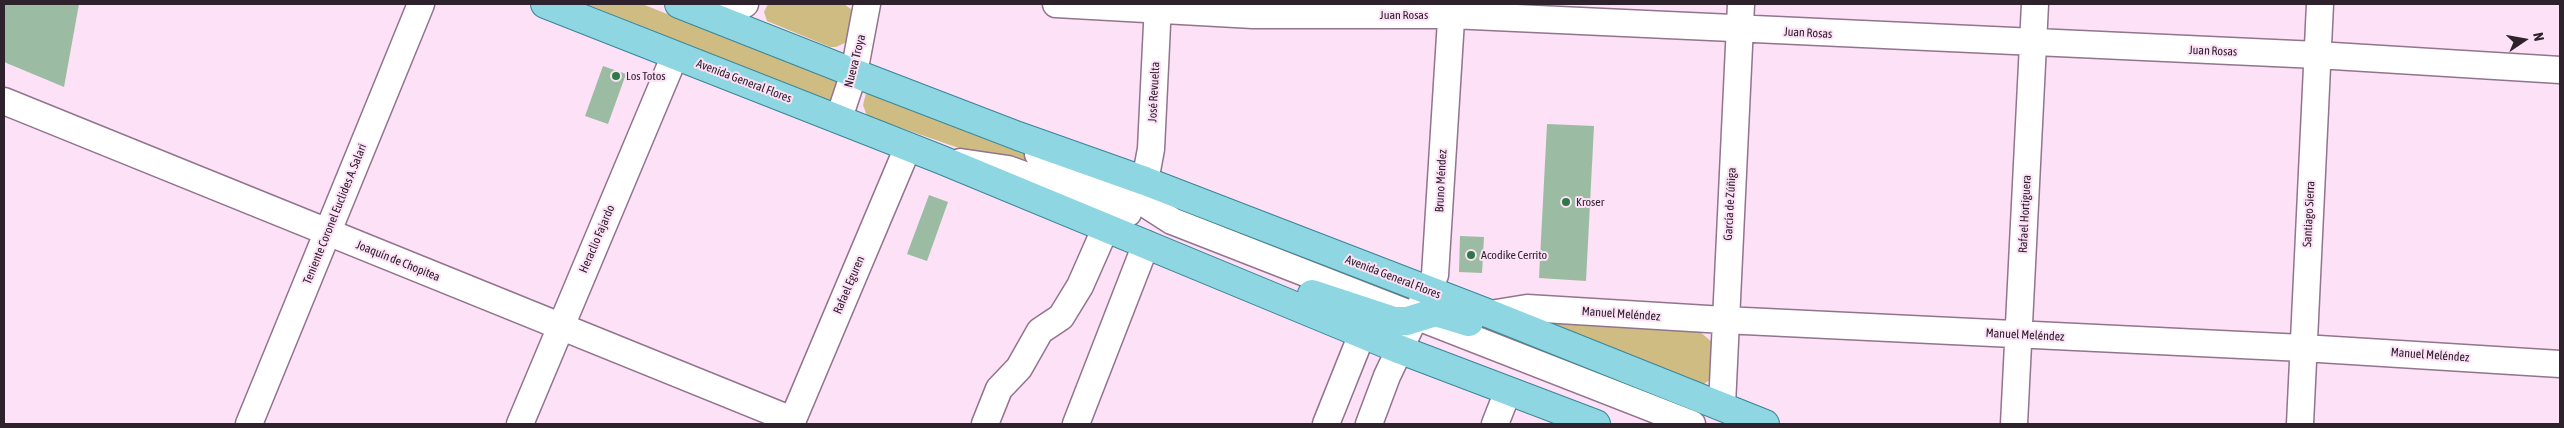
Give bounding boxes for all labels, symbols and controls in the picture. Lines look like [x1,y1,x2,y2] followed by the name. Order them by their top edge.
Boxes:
[1380,8,1428,22] street label: Juan Rosas
[2499,15,2549,65] north arrow
[1783,25,1833,41] street label: Juan Rosas
[2530,31,2547,43] text: N
[841,33,869,89] street label: Nueva Troya
[2189,43,2237,59] street label: Juan Rosas
[694,56,794,106] street label: Avenida General Flores
[1145,61,1163,123] street label: José Revuelta
[626,69,666,83] place label: Los Totos
[610,70,622,82] marker: Los Totos
[300,142,370,286] street label: Teniente Coronel Euclides A. Salari
[1432,149,1450,213] street label: Bruno Méndez
[1721,167,1739,241] street label: García de Zúñiga
[2016,175,2034,253] street label: Rafael Hortiguera
[2300,181,2318,247] street label: Santiago Sierra
[1576,195,1604,209] place label: Kroser
[1560,196,1572,208] marker: Kroser
[576,203,618,275] street label: Heraclio Fajardo
[354,238,442,284] street label: Joaquín de Chopitea
[1481,248,1547,262] place label: Acodike Cerrito
[1465,249,1477,261] marker: Acodike Cerrito
[1343,252,1443,302] street label: Avenida General Flores
[830,254,868,316] street label: Rafael Eguren
[1581,304,1661,324] street label: Manuel Meléndez
[1985,326,2065,344] street label: Manuel Meléndez
[2390,345,2470,365] street label: Manuel Meléndez

